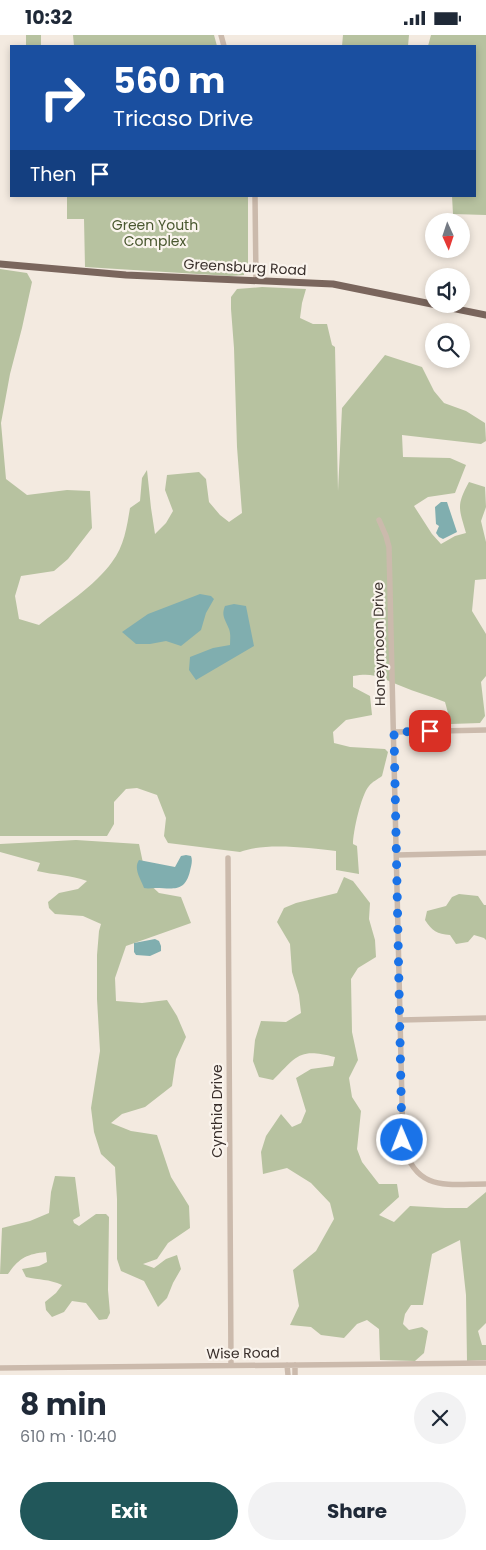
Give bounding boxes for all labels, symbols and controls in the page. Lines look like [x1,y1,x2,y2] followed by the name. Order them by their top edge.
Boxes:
[25,4,72,31] text: 10:32
[113,56,225,105] text: 560 m
[30,65,95,130] icon: right
[113,103,253,134] text: Tricaso Drive
[86,160,114,188] icon: arrive
[30,161,76,188] text: Then
[425,213,470,257] north arrow
[425,213,470,368] map controls
[112,215,198,251] park label: Green Youth Complex
[183,254,307,280] street label: Greensburg Road
[425,268,470,313] button: sound
[425,323,470,368] button: search
[368,581,390,706] street label: Honeymoon Drive
[409,710,451,752] pin
[416,717,444,745] icon: arrive
[207,1064,227,1158] street label: Cynthia Drive
[375,1113,427,1165] position arrow
[206,1342,280,1364] street label: Wise Road
[20,1383,107,1426] text: 8 min
[414,1392,466,1444] button: close
[20,1425,117,1448] text: 610 m · 10:40
[20,1482,238,1540] button: Exit
[248,1482,466,1540] button: Share

